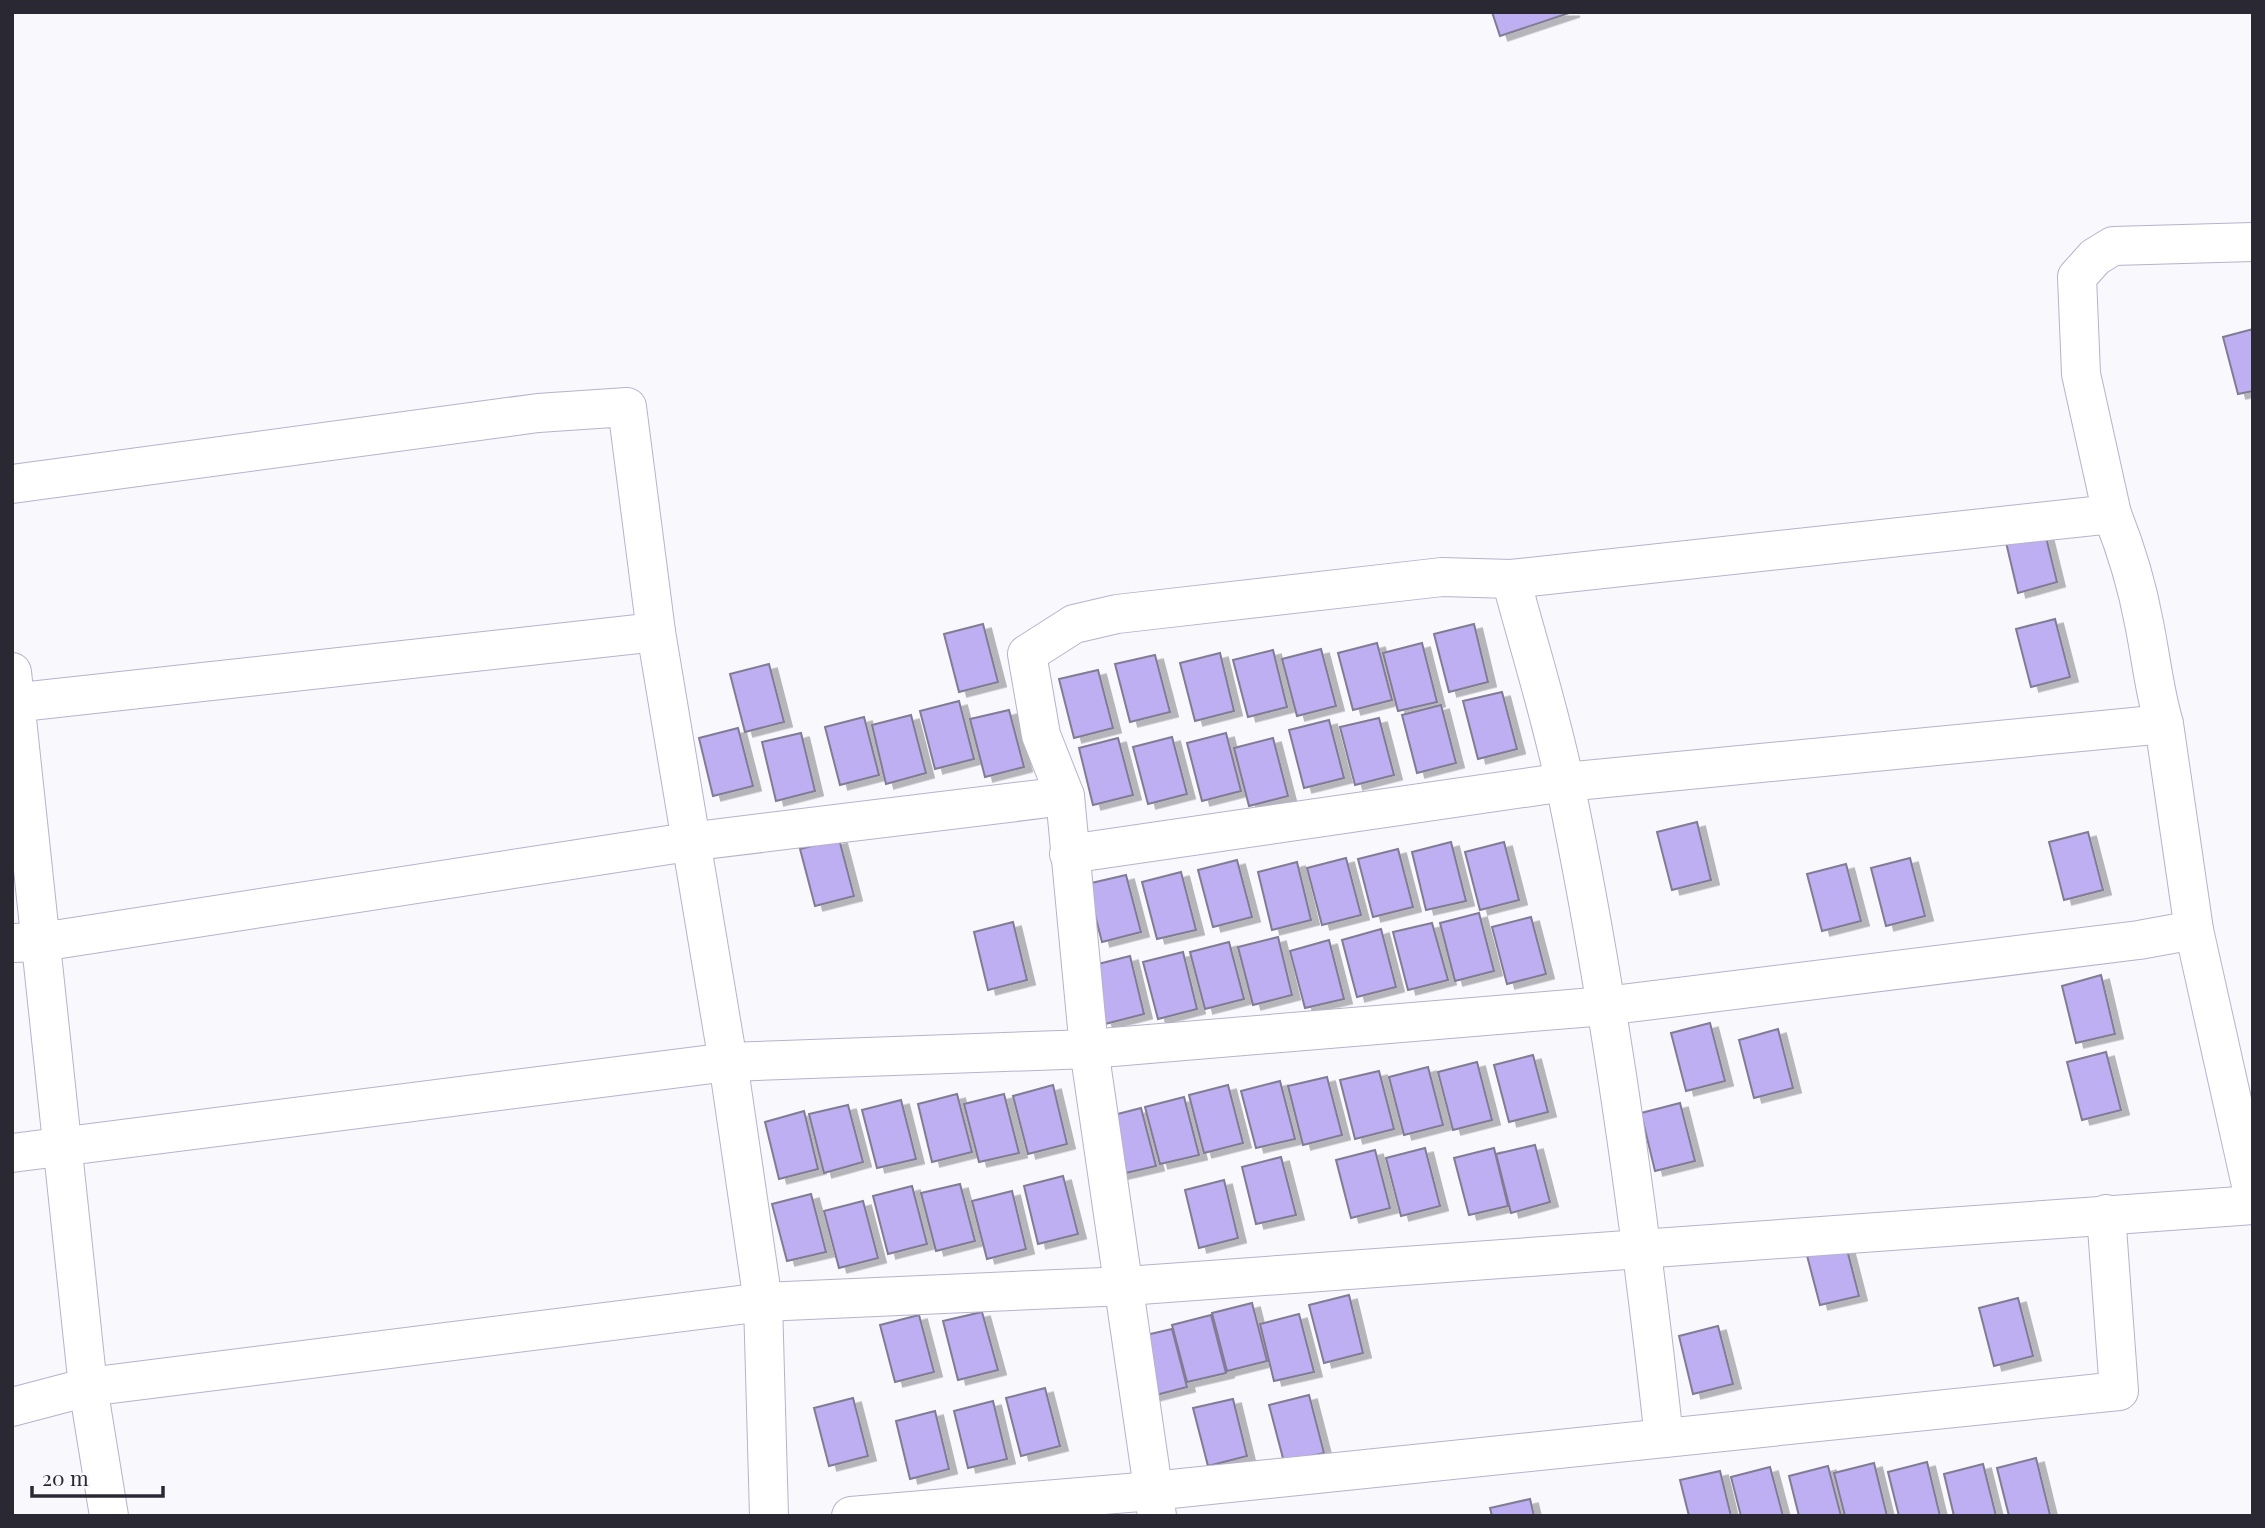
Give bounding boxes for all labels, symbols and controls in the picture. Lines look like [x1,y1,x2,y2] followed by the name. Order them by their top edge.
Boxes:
[32,1454,163,1498] scale bar
[42,1463,89,1491] text: 20 m

